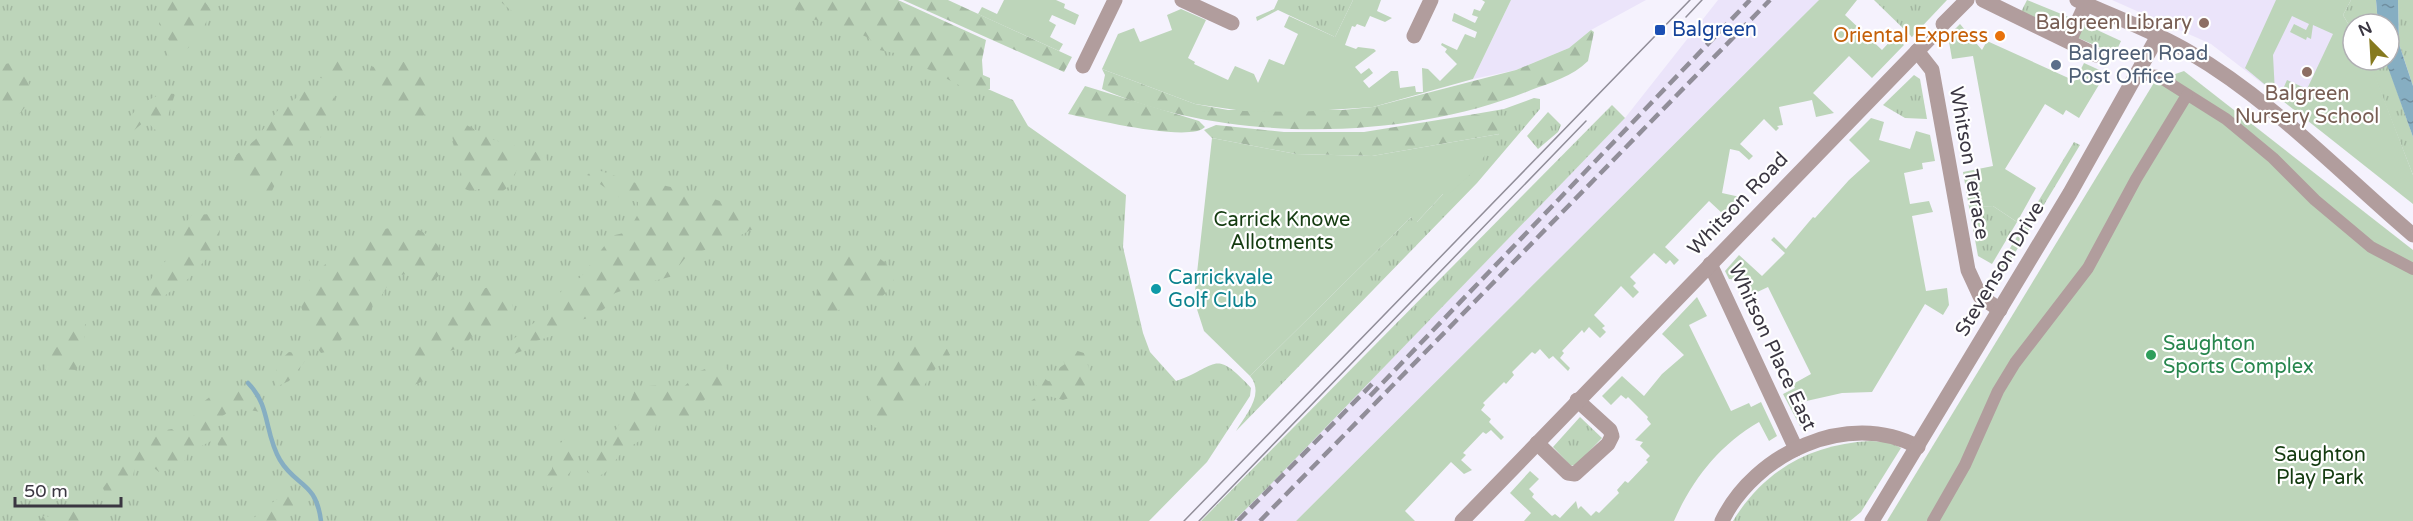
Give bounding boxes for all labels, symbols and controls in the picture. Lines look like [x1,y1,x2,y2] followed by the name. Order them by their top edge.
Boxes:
[2036,11,2192,35] place label: Balgreen Library
[2341,12,2401,72] north arrow
[2197,16,2211,30] marker: Balgreen Library
[2355,17,2375,41] text: N
[1672,18,1757,42] place label: Balgreen
[1653,23,1667,37] marker: Balgreen
[1833,24,1988,48] place label: Oriental Express
[1993,29,2007,43] marker: Oriental Express
[2068,42,2208,89] place label: Balgreen Road Post Office
[2049,58,2063,72] marker: Balgreen Road Post Office
[2300,65,2314,79] marker: Balgreen Nursery School
[2235,82,2379,129] place label: Balgreen Nursery School
[1944,85,1994,241] street label: Whitson Terrace
[1683,147,1793,261] street label: Whitson Road
[1950,197,2050,341] street label: Stevenson Drive
[1214,208,1350,255] park label: Carrick Knowe Allotments
[1723,260,1821,435] street label: Whitson Place East
[1168,266,1273,313] place label: Carrickvale Golf Club
[1149,282,1163,296] marker: Carrickvale Golf Club
[2163,332,2314,379] place label: Saughton Sports Complex
[2144,348,2158,362] marker: Saughton Sports Complex
[2274,443,2366,490] park label: Saughton Play Park
[15,470,122,508] scale bar
[24,480,68,502] text: 50 m

